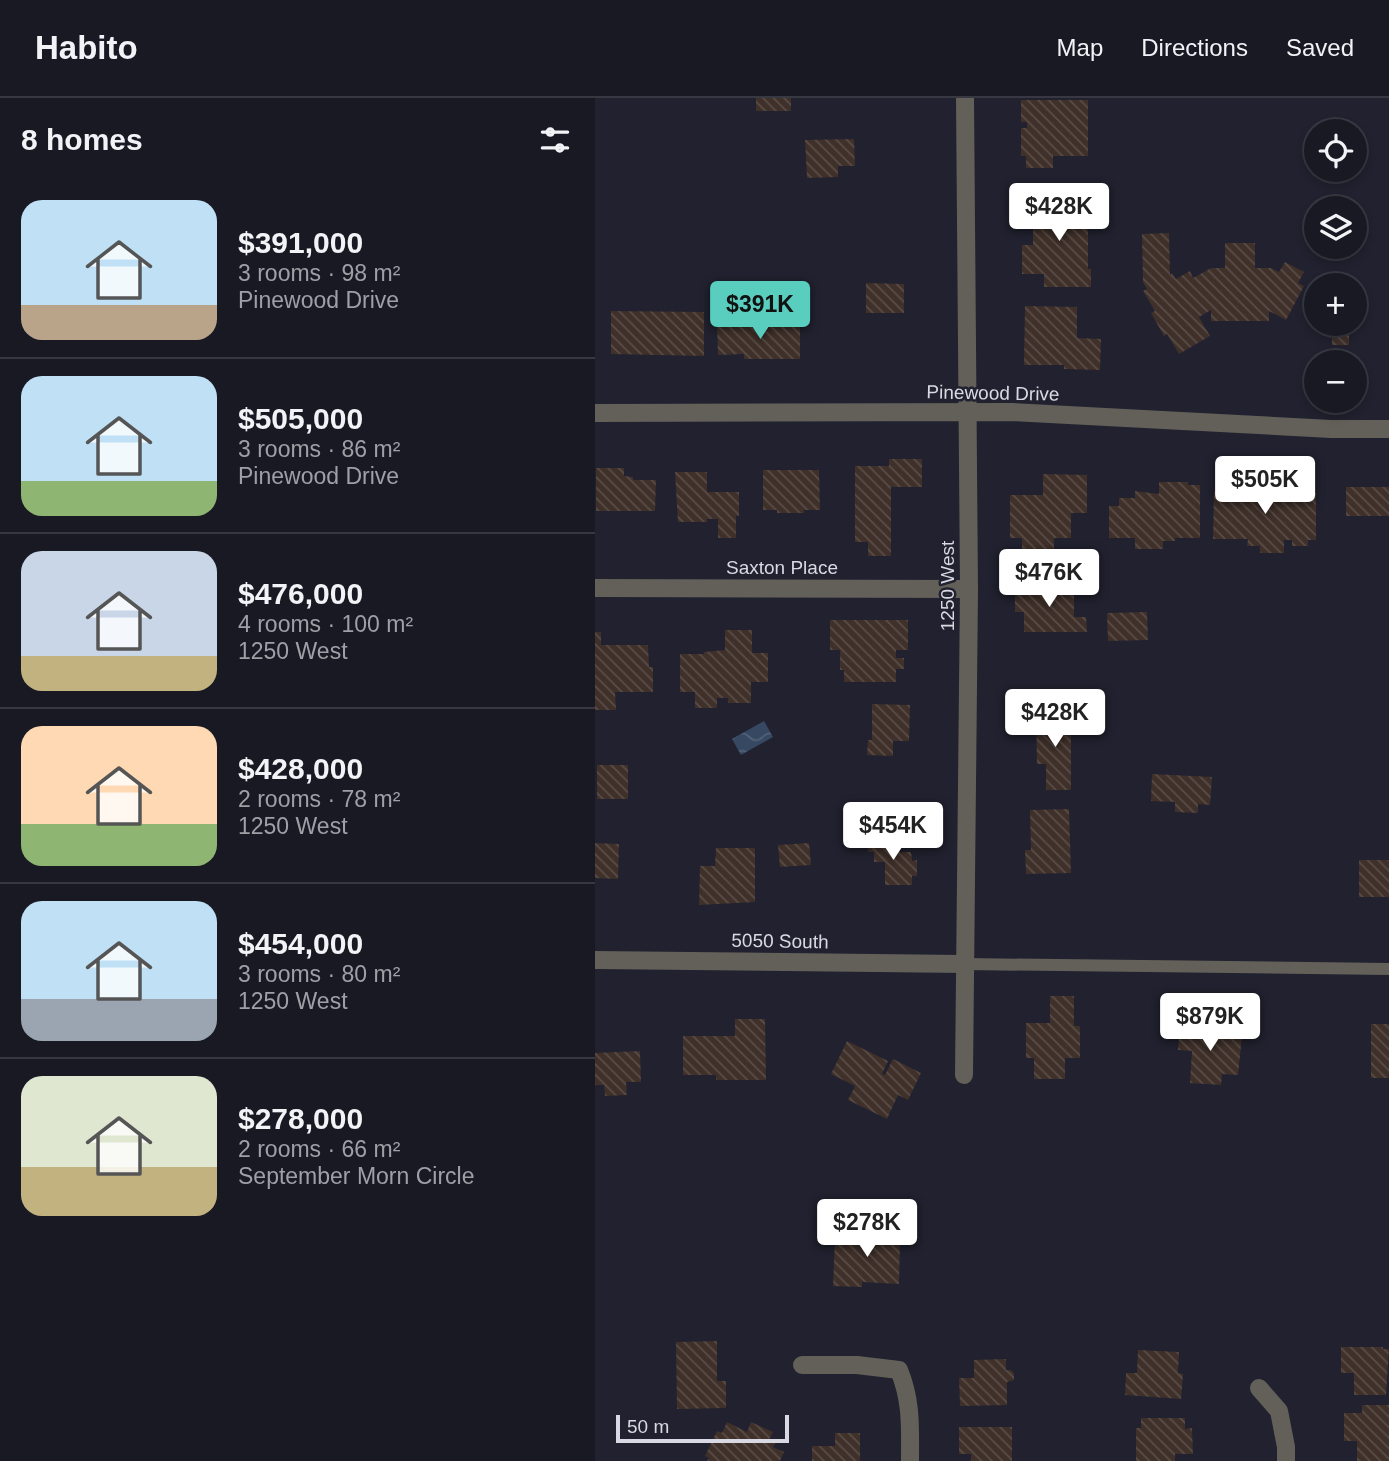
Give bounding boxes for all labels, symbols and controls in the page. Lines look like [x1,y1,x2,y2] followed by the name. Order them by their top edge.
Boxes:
[35,29,138,66] text: Habito
[1057,34,1103,61] text: Map
[1141,34,1248,61] text: Directions
[1286,34,1354,61] text: Saved
[1304,119,1367,413] map controls
[1304,119,1367,182] button: locate
[536,121,574,159] icon: filters
[21,123,143,156] text: 8 homes
[1010,184,1108,243] pin: $428K
[1025,193,1093,219] text: $428K
[1304,196,1367,259] button: layers
[238,226,363,259] text: $391,000
[77,228,161,312] icon: home
[238,260,400,286] text: 3 rooms · 98 m²
[1304,273,1367,336] button: +
[711,282,809,341] pin: $391K
[238,287,399,313] text: Pinewood Drive
[726,291,794,317] text: $391K
[1304,350,1367,413] button: −
[926,381,1060,405] street label: Pinewood Drive
[238,402,363,435] text: $505,000
[77,404,161,488] icon: home
[238,436,400,462] text: 3 rooms · 86 m²
[1216,456,1314,516] pin: $505K
[238,463,399,489] text: Pinewood Drive
[1231,466,1299,492] text: $505K
[937,540,958,631] street label: 1250 West
[1000,550,1098,609] pin: $476K
[726,557,838,578] street label: Saxton Place
[1015,559,1083,585] text: $476K
[238,577,363,610] text: $476,000
[77,579,161,663] icon: home
[238,611,413,637] text: 4 rooms · 100 m²
[238,638,348,664] text: 1250 West
[1006,690,1104,749] pin: $428K
[1021,699,1089,725] text: $428K
[238,752,363,785] text: $428,000
[77,754,161,838] icon: home
[238,786,400,812] text: 2 rooms · 78 m²
[844,802,942,862] pin: $454K
[859,812,927,838] text: $454K
[238,813,348,839] text: 1250 West
[238,927,363,960] text: $454,000
[77,929,161,1013] icon: home
[731,930,829,952] street label: 5050 South
[238,961,400,987] text: 3 rooms · 80 m²
[238,988,348,1014] text: 1250 West
[1161,993,1259,1053] pin: $879K
[1176,1003,1244,1029] text: $879K
[238,1102,363,1135] text: $278,000
[77,1104,161,1188] icon: home
[238,1136,400,1162] text: 2 rooms · 66 m²
[238,1163,474,1189] text: September Morn Circle
[818,1200,916,1259] pin: $278K
[833,1209,901,1235] text: $278K
[616,1412,789,1444] scale bar
[627,1416,669,1437] text: 50 m

